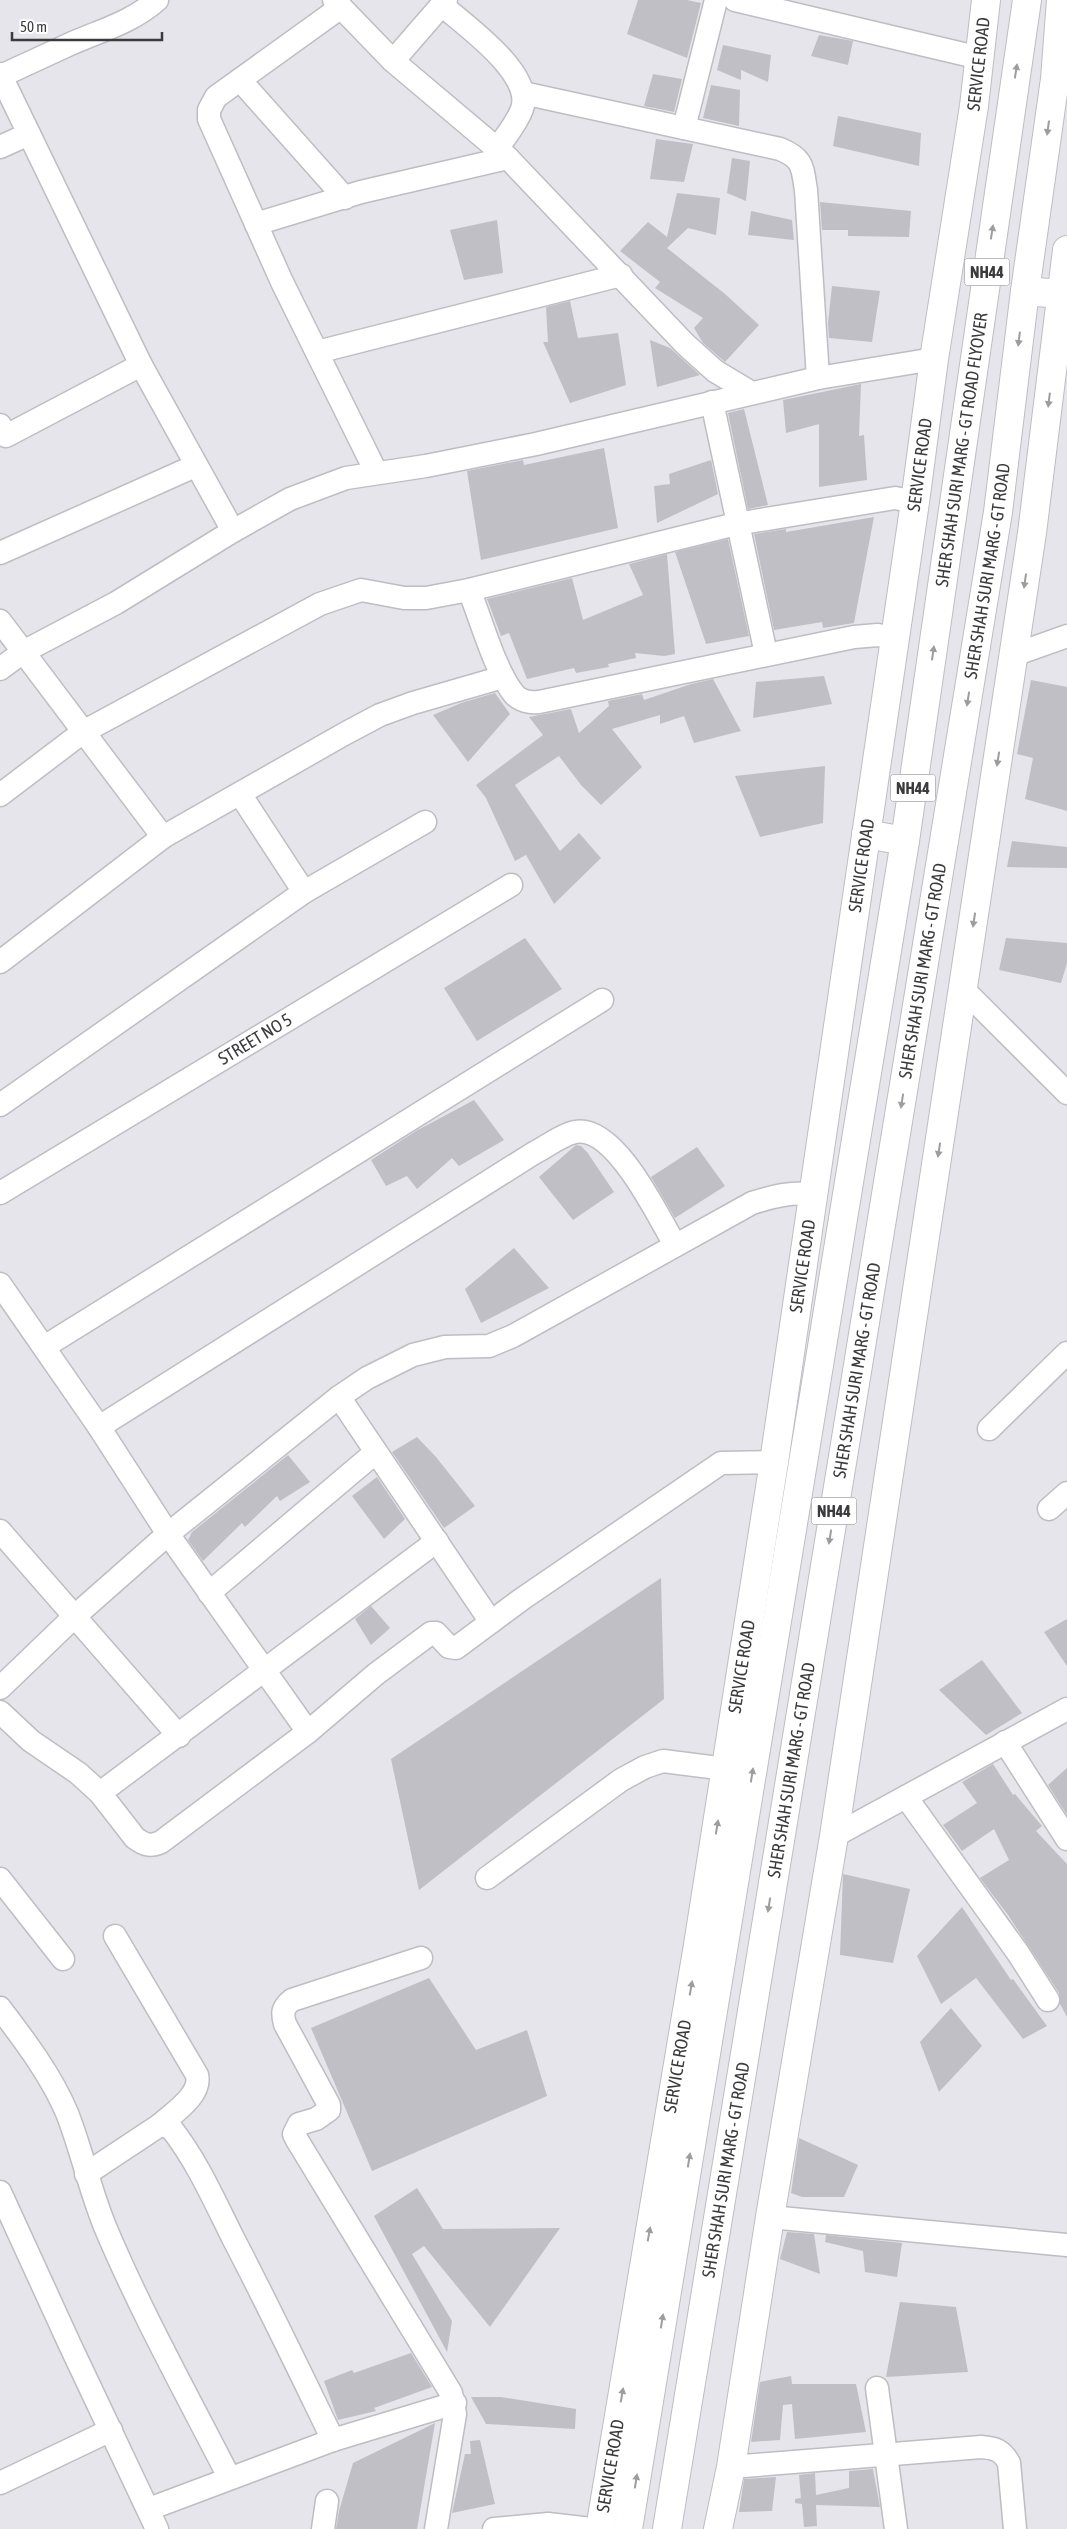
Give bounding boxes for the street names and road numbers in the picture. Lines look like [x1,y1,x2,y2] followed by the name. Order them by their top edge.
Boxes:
[962,16,994,112] street label: SERVICE ROAD
[964,258,1010,286] road number: NH44
[932,312,992,588] street label: SHER SHAH SURI MARG - GT ROAD FLYOVER
[903,417,936,513] street label: SERVICE ROAD
[959,462,1015,680] street label: SHER SHAH SURI MARG - GT ROAD
[890,774,936,801] road number: NH44
[844,817,878,913] street label: SERVICE ROAD
[894,861,950,1080] street label: SHER SHAH SURI MARG - GT ROAD
[214,1009,296,1069] street label: STREET NO 5
[785,1218,819,1314] street label: SERVICE ROAD
[829,1261,885,1480] street label: SHER SHAH SURI MARG - GT ROAD
[812,1498,856,1524] road number: NH44
[724,1618,759,1715] street label: SERVICE ROAD
[763,1661,819,1879] street label: SHER SHAH SURI MARG - GT ROAD
[659,2018,695,2114] street label: SERVICE ROAD
[697,2060,753,2279] street label: SHER SHAH SURI MARG - GT ROAD
[592,2418,628,2514] street label: SERVICE ROAD

